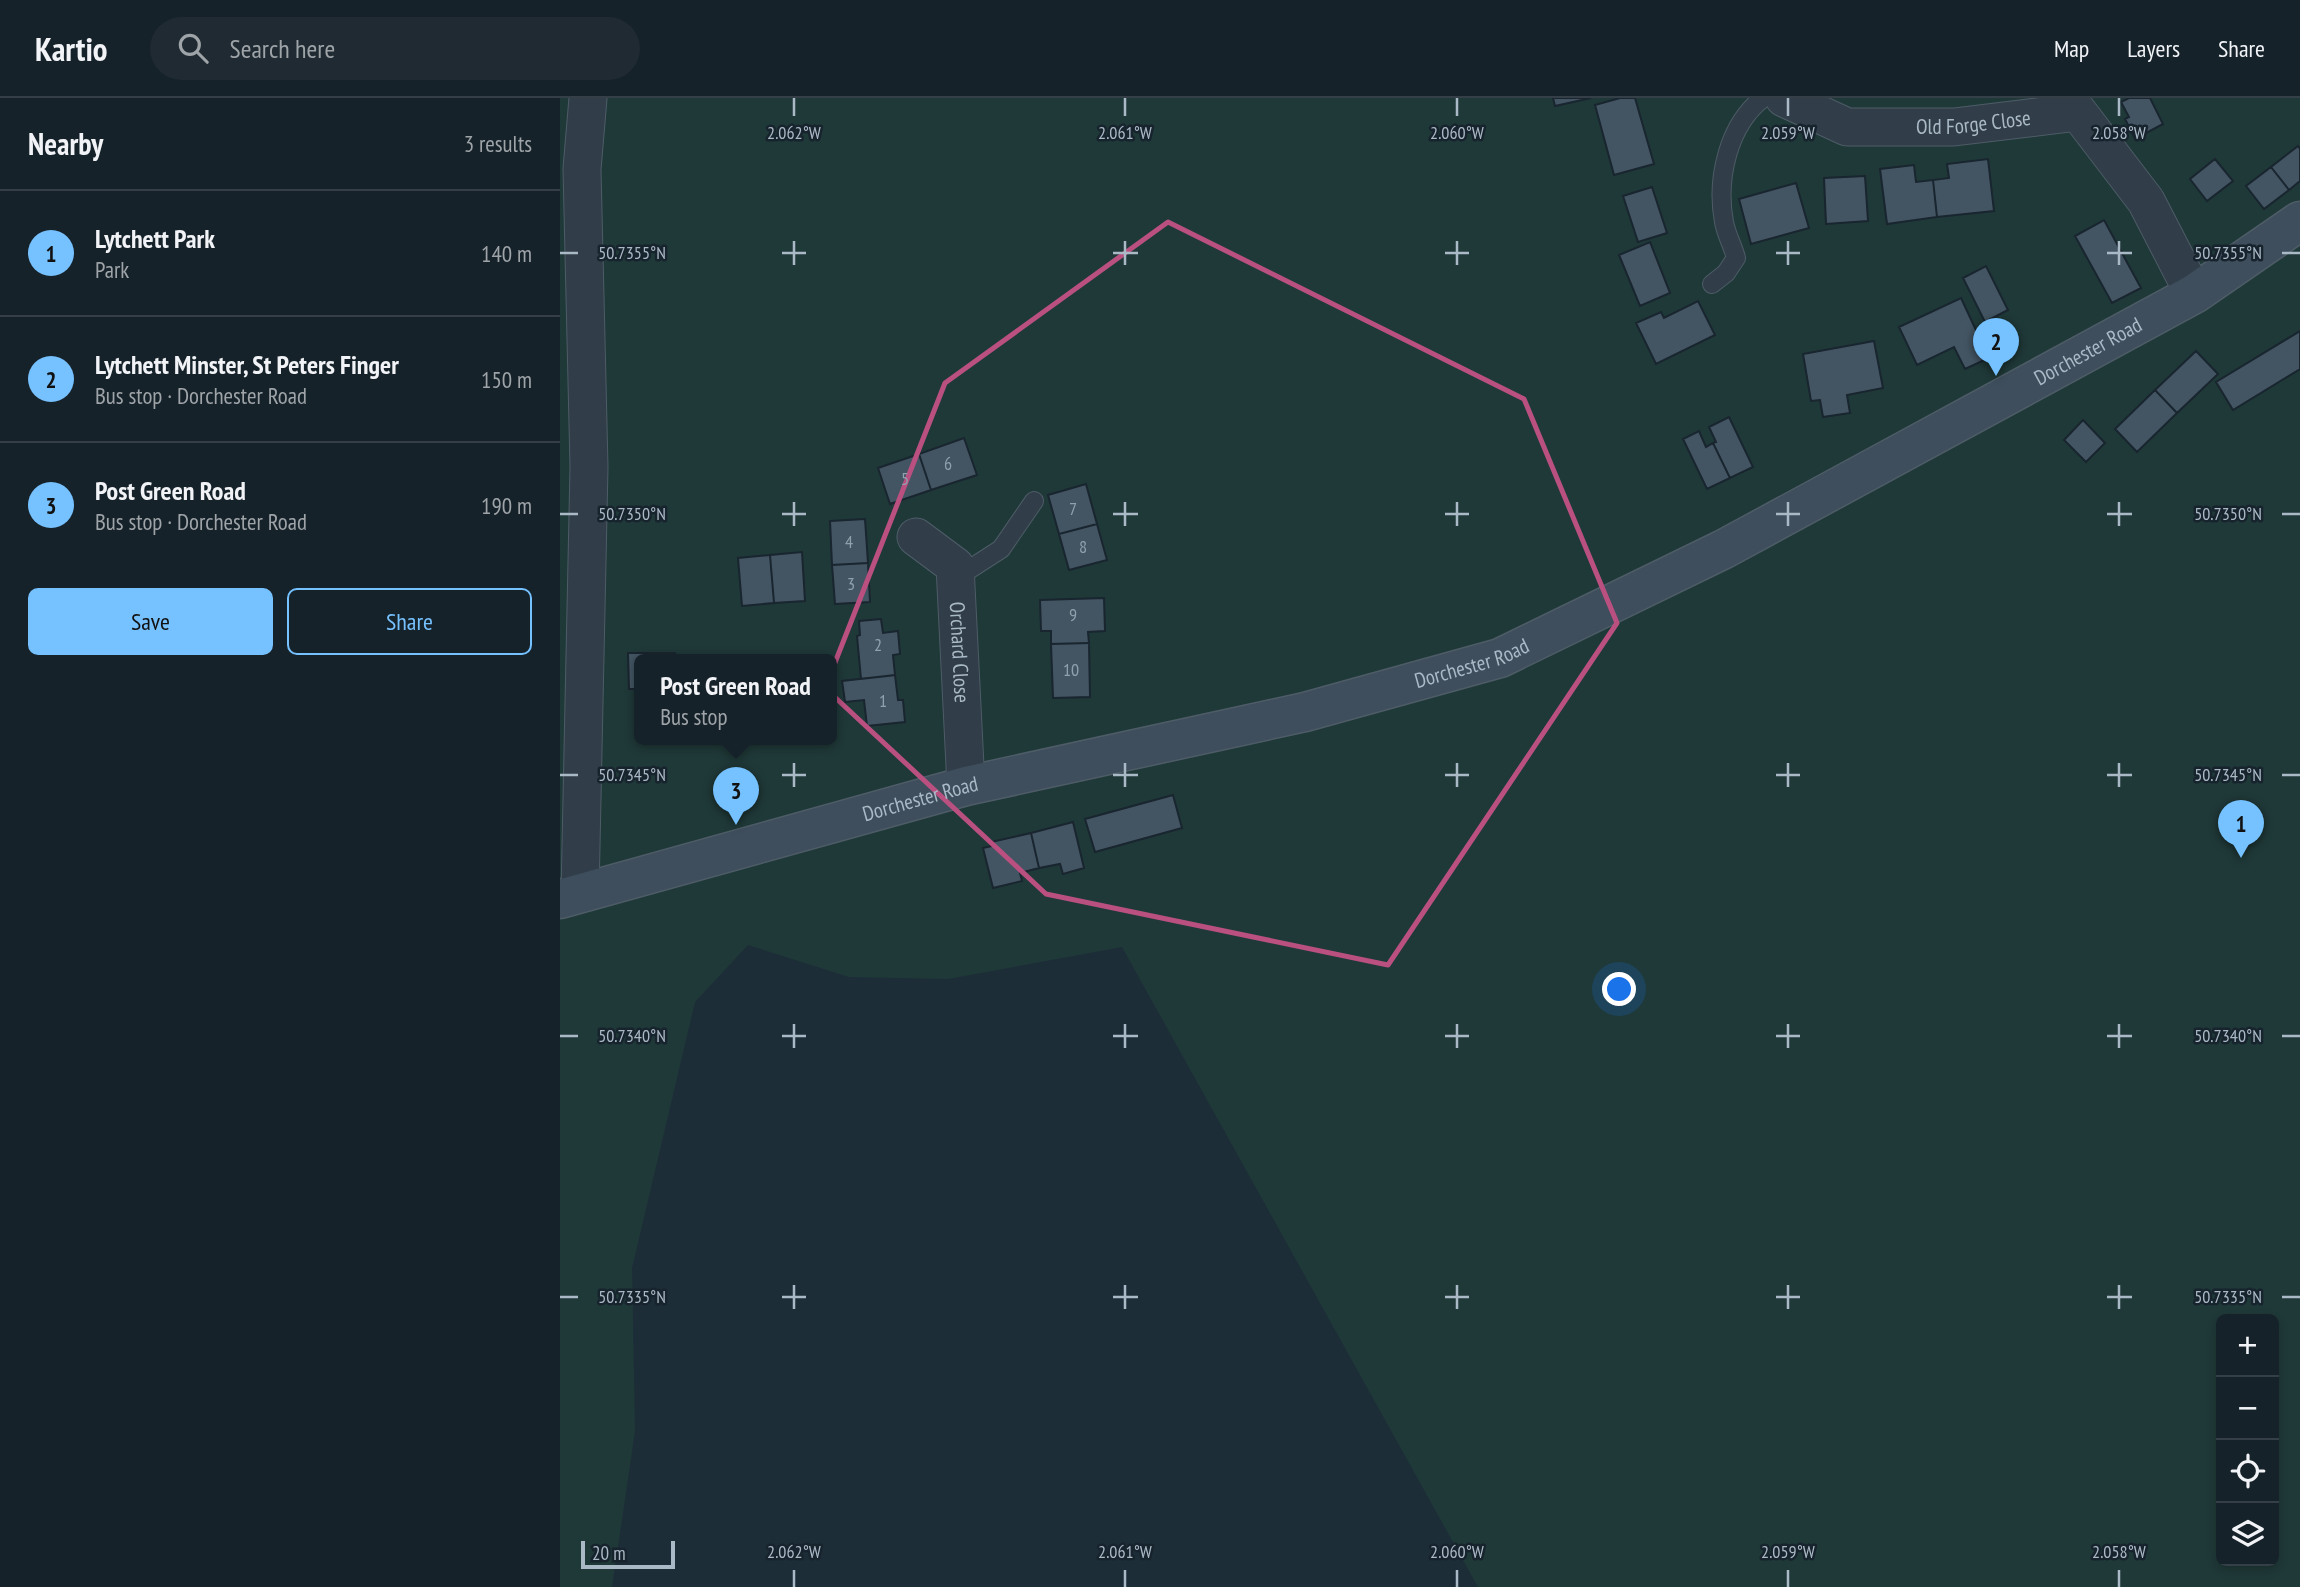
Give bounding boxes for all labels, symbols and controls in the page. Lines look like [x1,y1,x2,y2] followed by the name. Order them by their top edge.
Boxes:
[150,17,640,80] search box
[35,27,108,70] text: Kartio
[174,29,212,67] icon: search
[230,32,335,65] text: Search here
[2054,33,2089,64] text: Map
[2127,33,2180,64] text: Layers
[2218,33,2265,64] text: Share
[1916,104,2032,140] street label: Old Forge Close
[767,121,821,144] text: 2.062°W
[1098,121,1152,144] text: 2.061°W
[1430,121,1484,144] text: 2.060°W
[1761,121,1815,144] text: 2.059°W
[2092,121,2146,144] text: 2.058°W
[28,124,103,163] text: Nearby
[464,129,532,158] text: 3 results
[95,222,215,255] text: Lytchett Park
[46,239,57,268] text: 1
[481,239,532,268] text: 140 m
[598,241,666,264] text: 50.7355°N
[2194,241,2262,264] text: 50.7355°N
[95,255,129,284] text: Park
[2029,311,2146,391] street label: Dorchester Road
[1973,318,2019,376] pin: 2
[95,348,399,381] text: Lytchett Minster, St Peters Finger
[46,365,57,394] text: 2
[481,365,532,394] text: 150 m
[95,381,307,410] text: Bus stop · Dorchester Road
[944,452,952,475] house number: 6
[901,467,909,490] house number: 5
[95,474,246,507] text: Post Green Road
[46,491,57,520] text: 3
[481,491,532,520] text: 190 m
[1069,497,1077,520] house number: 7
[598,502,666,525] text: 50.7350°N
[2194,502,2262,525] text: 50.7350°N
[95,507,307,536] text: Bus stop · Dorchester Road
[845,530,853,553] house number: 4
[1079,535,1087,558] house number: 8
[847,572,855,595] house number: 3
[28,588,273,655] button: Save
[287,588,532,655] button: Share
[944,601,976,703] street label: Orchard Close
[1069,603,1077,626] house number: 9
[1411,632,1533,694] street label: Dorchester Road
[874,633,882,656] house number: 2
[634,654,837,745] popup
[1063,658,1079,681] house number: 10
[660,669,811,702] text: Post Green Road
[879,689,887,712] house number: 1
[660,702,727,731] text: Bus stop
[598,763,666,786] text: 50.7345°N
[2194,763,2262,786] text: 50.7345°N
[713,767,759,825] pin: 3
[859,770,980,827] street label: Dorchester Road
[2218,800,2264,858] pin: 1
[1602,972,1636,1006] your location
[598,1024,666,1047] text: 50.7340°N
[2194,1024,2262,1047] text: 50.7340°N
[598,1285,666,1308] text: 50.7335°N
[2194,1285,2262,1308] text: 50.7335°N
[2216,1314,2279,1566] map controls
[2216,1314,2279,1377] button: +
[2216,1377,2279,1440] button: −
[2216,1440,2279,1503] button: locate
[2216,1503,2279,1566] button: layers
[581,1538,676,1570] scale bar
[767,1540,821,1563] text: 2.062°W
[1098,1540,1152,1563] text: 2.061°W
[1430,1540,1484,1563] text: 2.060°W
[1761,1540,1815,1563] text: 2.059°W
[2092,1540,2146,1563] text: 2.058°W
[592,1541,626,1565] text: 20 m

